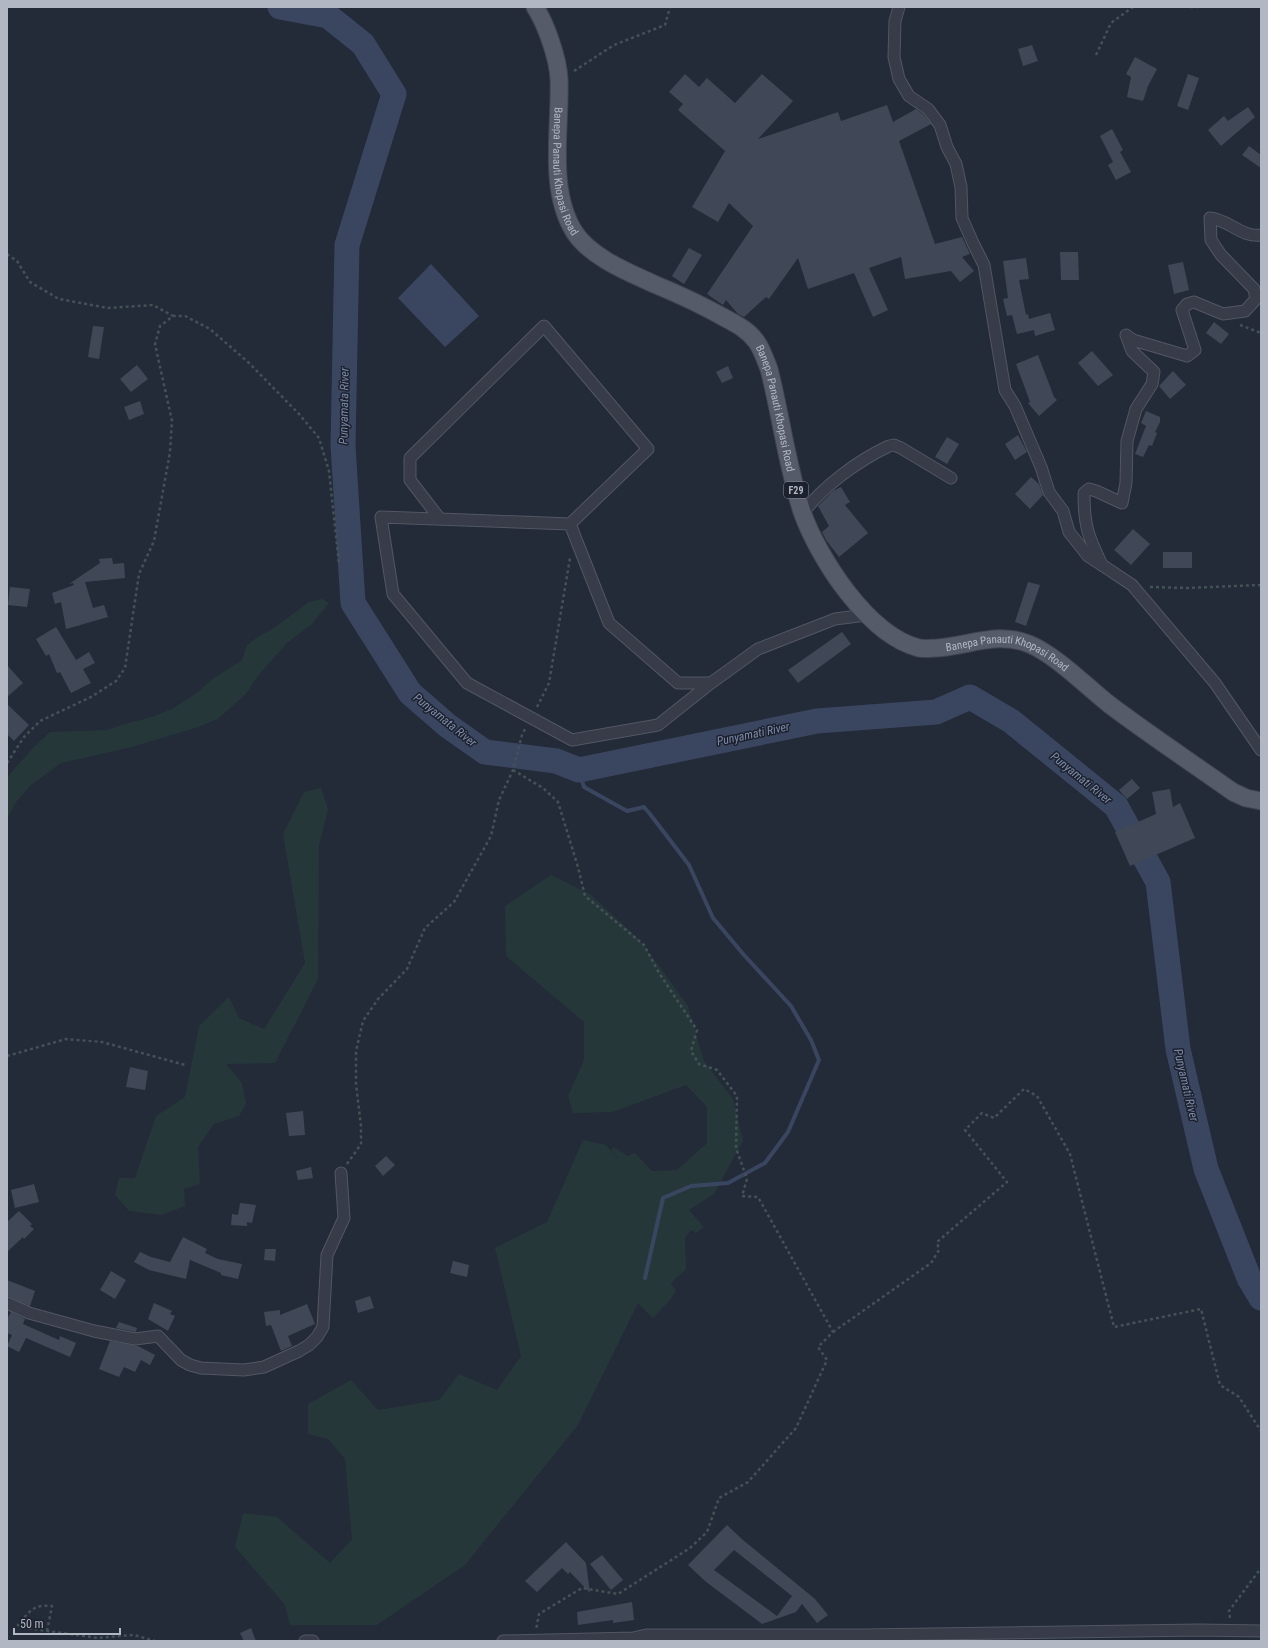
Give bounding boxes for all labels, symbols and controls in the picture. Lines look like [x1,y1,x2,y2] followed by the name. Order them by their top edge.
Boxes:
[551,107,581,238] street label: Banepa Panauti Khopasi Road
[753,342,797,473] street label: Banepa Panauti Khopasi Road
[336,367,352,445] water label: Punyamata River
[784,482,808,498] road number: F29
[945,632,1071,674] street label: Banepa Panauti Khopasi Road
[411,690,480,750] water label: Punyamata River
[715,719,791,749] water label: Punyamati River
[1048,749,1115,807] water label: Punyamati River
[1171,1047,1201,1123] water label: Punyamati River
[14,1610,120,1636] scale bar
[20,1617,44,1631] text: 50 m

